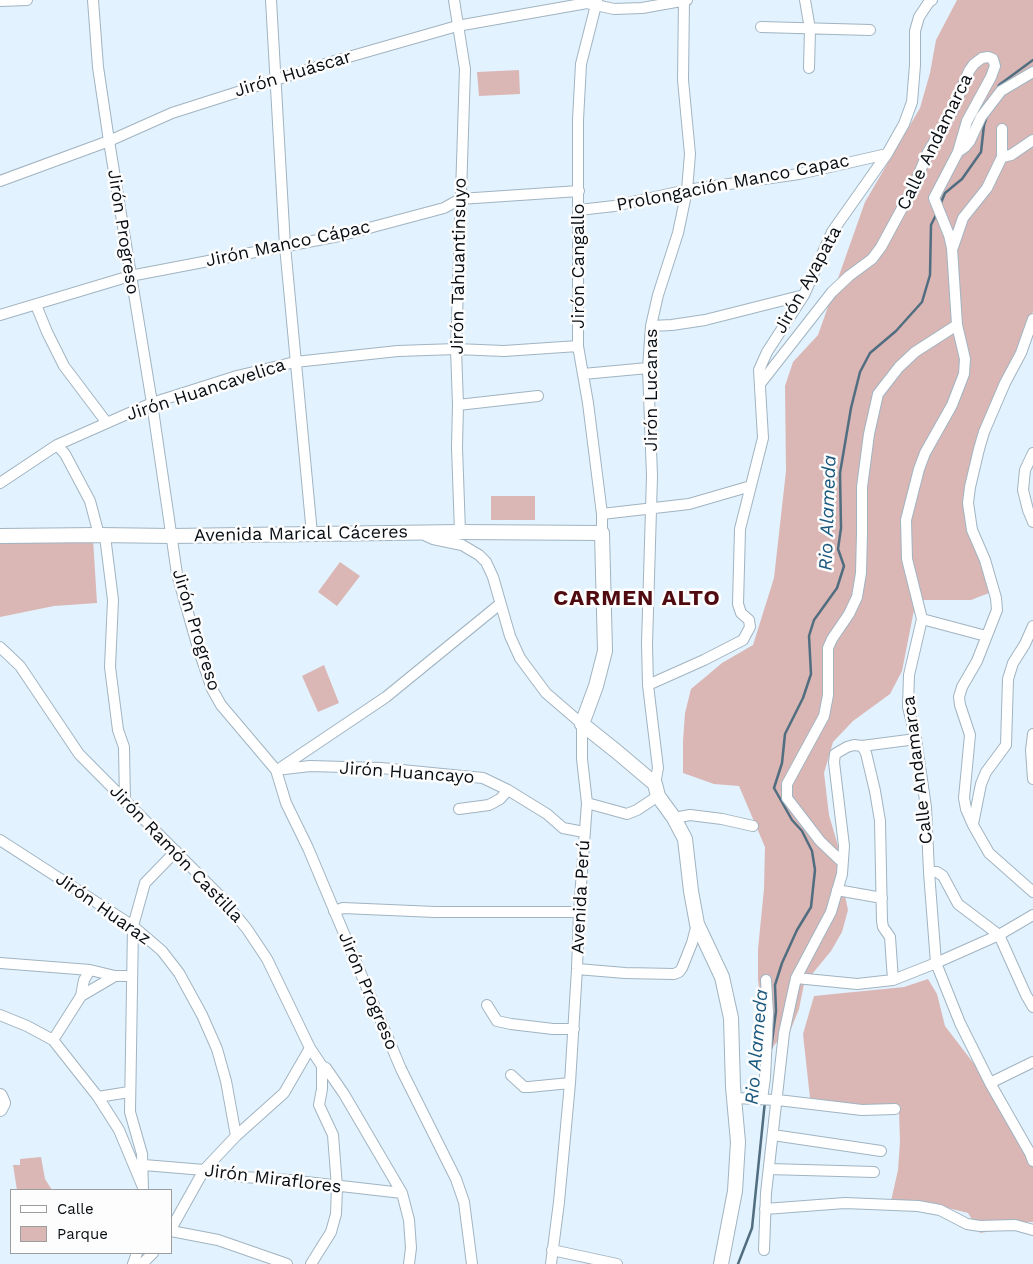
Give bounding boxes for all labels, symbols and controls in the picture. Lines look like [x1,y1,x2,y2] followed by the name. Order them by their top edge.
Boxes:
[232,46,354,102] street label: Jirón Huáscar
[893,70,977,214] street label: Calle Andamarca
[615,150,851,216] street label: Prolongación Manco Capac
[102,168,144,296] street label: Jirón Progreso
[447,177,471,355] street label: Jirón Tahuantinsuyo
[568,203,590,329] street label: Jirón Cangallo
[204,216,372,272] street label: Jirón Manco Cápac
[770,223,846,337] street label: Jirón Ayapata
[641,329,663,451] street label: Jirón Lucanas
[124,354,288,426] street label: Jirón Huancavelica
[815,455,841,571] water label: Rio Alameda
[194,521,408,547] street label: Avenida Marical Cáceres
[167,567,225,693] street label: Jirón Progreso
[552,586,722,612] district label: CARMEN ALTO
[898,695,938,845] street label: Calle Andamarca
[339,758,475,788] street label: Jirón Huancayo
[105,781,247,927] street label: Jirón Ramón Castilla
[567,839,595,955] street label: Avenida Perú
[51,868,155,950] street label: Jirón Huaraz
[333,929,403,1053] street label: Jirón Progreso
[741,988,773,1106] water label: Rio Alameda
[203,1160,343,1198] street label: Jirón Miraflores
[10,1189,172,1254] legend
[57,1200,94,1218] text: Calle
[57,1225,108,1243] text: Parque

